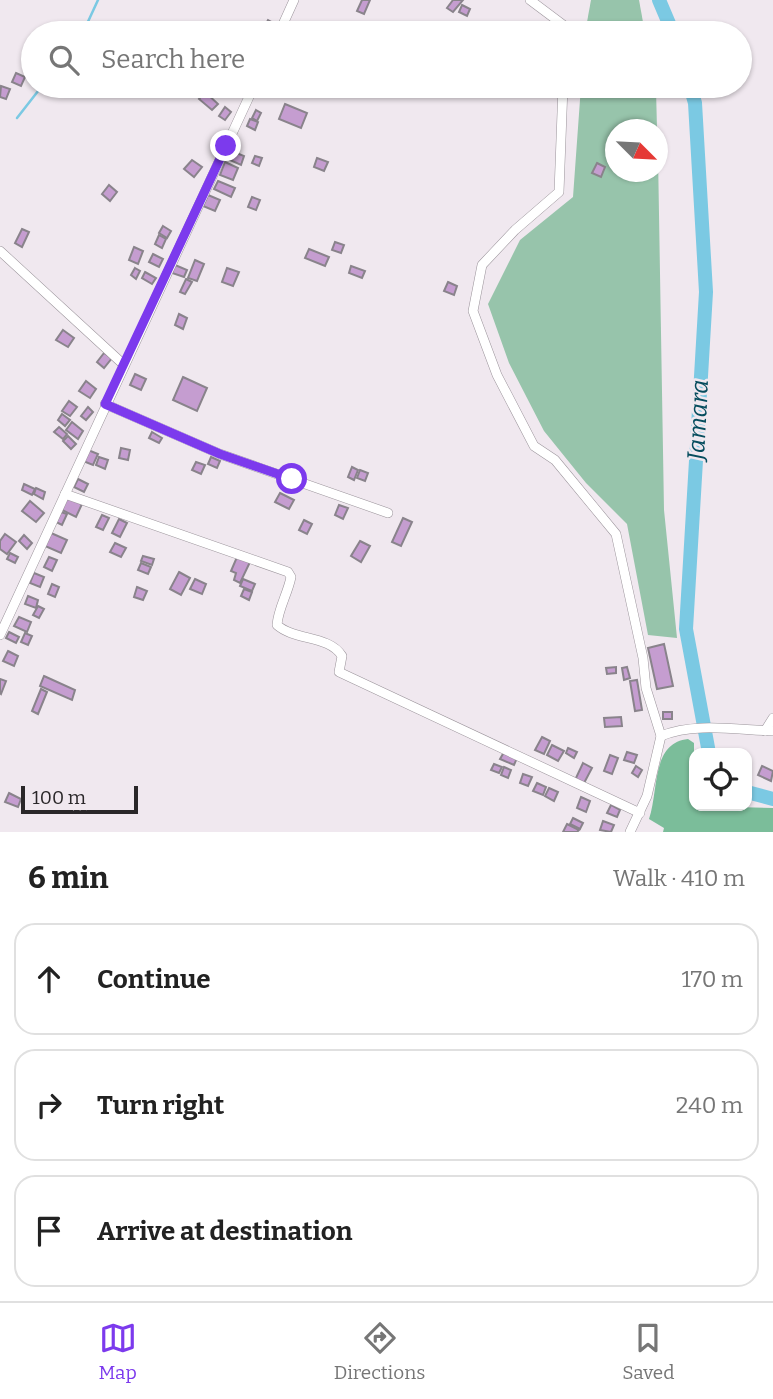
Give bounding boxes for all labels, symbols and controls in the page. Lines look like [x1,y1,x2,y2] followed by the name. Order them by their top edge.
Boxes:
[21,21,752,98] search box
[45,41,83,79] icon: search
[101,44,245,75] text: Search here
[605,119,668,182] north arrow
[210,130,241,161] route end
[682,379,714,463] water label: Jamara
[276,463,307,494] route start
[689,748,752,811] map controls
[689,748,752,811] button: locate
[21,783,138,815] scale bar
[32,786,86,809] text: 100 m
[28,860,109,896] text: 6 min
[613,864,745,892] text: Walk · 410 m
[30,960,68,998] icon: ahead
[97,964,211,995] text: Continue
[681,965,743,993] text: 170 m
[30,1086,68,1124] icon: right
[97,1090,224,1121] text: Turn right
[676,1091,743,1119] text: 240 m
[30,1212,68,1250] icon: arrive
[97,1216,352,1247] text: Arrive at destination
[99,1319,137,1384] tab: Map
[334,1319,425,1384] tab: Directions
[622,1319,674,1384] tab: Saved

